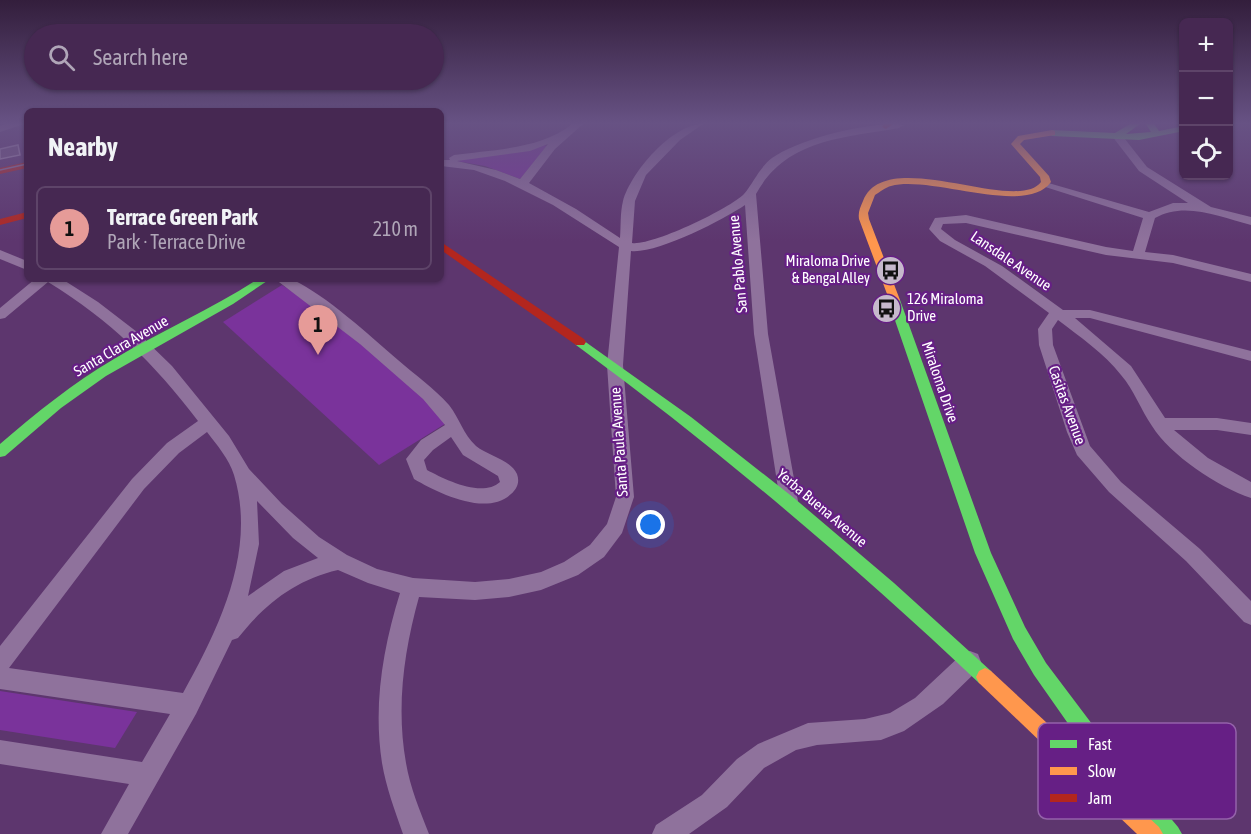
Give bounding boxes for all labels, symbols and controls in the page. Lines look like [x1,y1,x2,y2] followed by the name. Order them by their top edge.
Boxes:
[1179,18,1233,180] map controls
[1179,18,1233,72] button: +
[24,24,444,90] search box
[45,41,78,74] icon: search
[93,44,188,70] text: Search here
[1179,72,1233,126] button: −
[1179,126,1233,180] button: locate
[48,132,118,162] text: Nearby
[107,204,258,230] text: Terrace Green Park
[725,214,750,314] street label: San Pablo Avenue
[65,217,74,240] text: 1
[373,217,418,240] text: 210 m
[968,227,1055,294] street label: Lansdale Avenue
[107,230,246,253] text: Park · Terrace Drive
[786,252,870,286] place label: Miraloma Drive & Bengal Alley
[875,254,907,286] bus stop icon: Miraloma Drive & Bengal Alley
[907,290,983,324] place label: 126 Miraloma Drive
[870,292,902,324] bus stop icon: 126 Miraloma Drive
[298,306,338,355] pin: 1
[70,312,171,379] street label: Santa Clara Avenue
[919,339,962,425] street label: Miraloma Drive
[1045,363,1090,447] street label: Casitas Avenue
[606,387,631,497] street label: Santa Paula Avenue
[774,465,871,550] street label: Yerba Buena Avenue
[636,510,665,539] your location
[1038,723,1236,819] legend
[1088,735,1112,753] text: Fast
[1088,762,1116,780] text: Slow
[1088,789,1112,807] text: Jam

